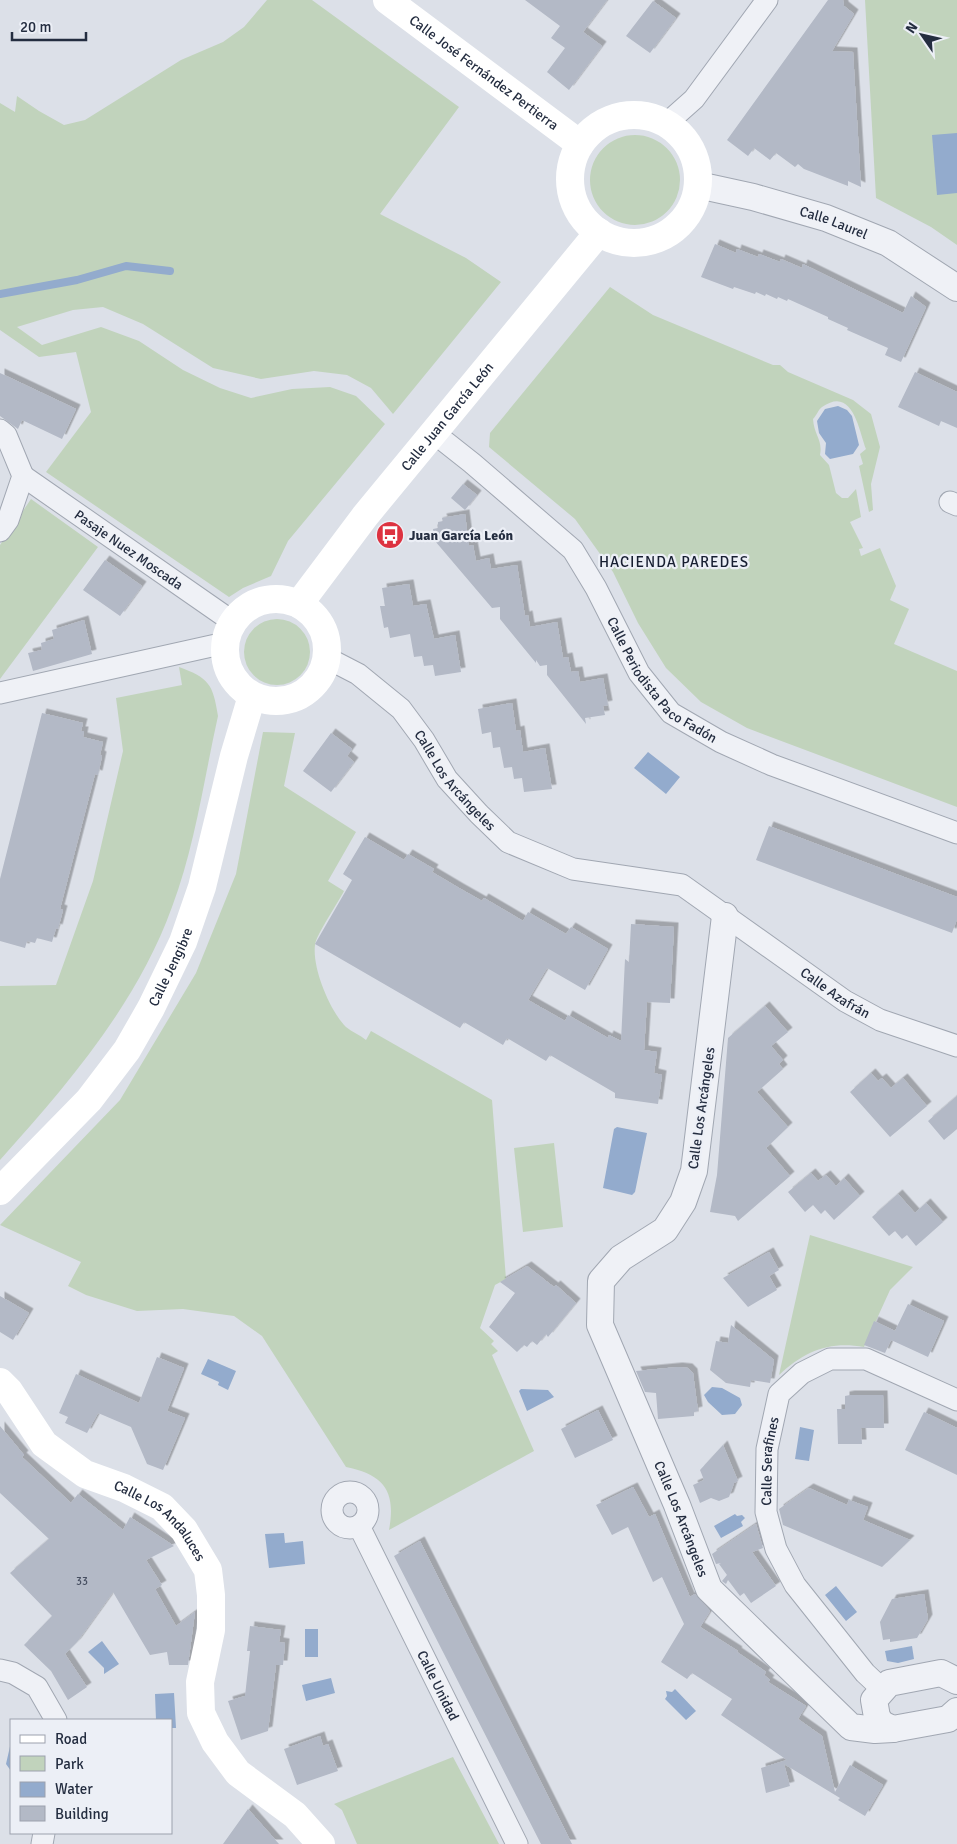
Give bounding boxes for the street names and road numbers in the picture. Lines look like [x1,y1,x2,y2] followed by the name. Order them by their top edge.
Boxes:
[406,12,562,134] street label: Calle José Fernández Pertierra
[798,203,870,243] street label: Calle Laurel
[398,359,497,475] street label: Calle Juan García León
[71,506,186,594] street label: Pasaje Nuez Moscada
[603,614,720,747] street label: Calle Periodista Paco Fadón
[410,727,499,834] street label: Calle Los Arcángeles
[145,926,196,1009] street label: Calle Jengibre
[797,964,873,1022] street label: Calle Azafrán
[685,1046,718,1170] street label: Calle Los Arcángeles
[758,1415,783,1506] street label: Calle Serafines
[650,1459,712,1579] street label: Calle Los Arcángeles
[112,1477,209,1564] street label: Calle Los Andaluces
[413,1648,462,1724] street label: Calle Unidad

